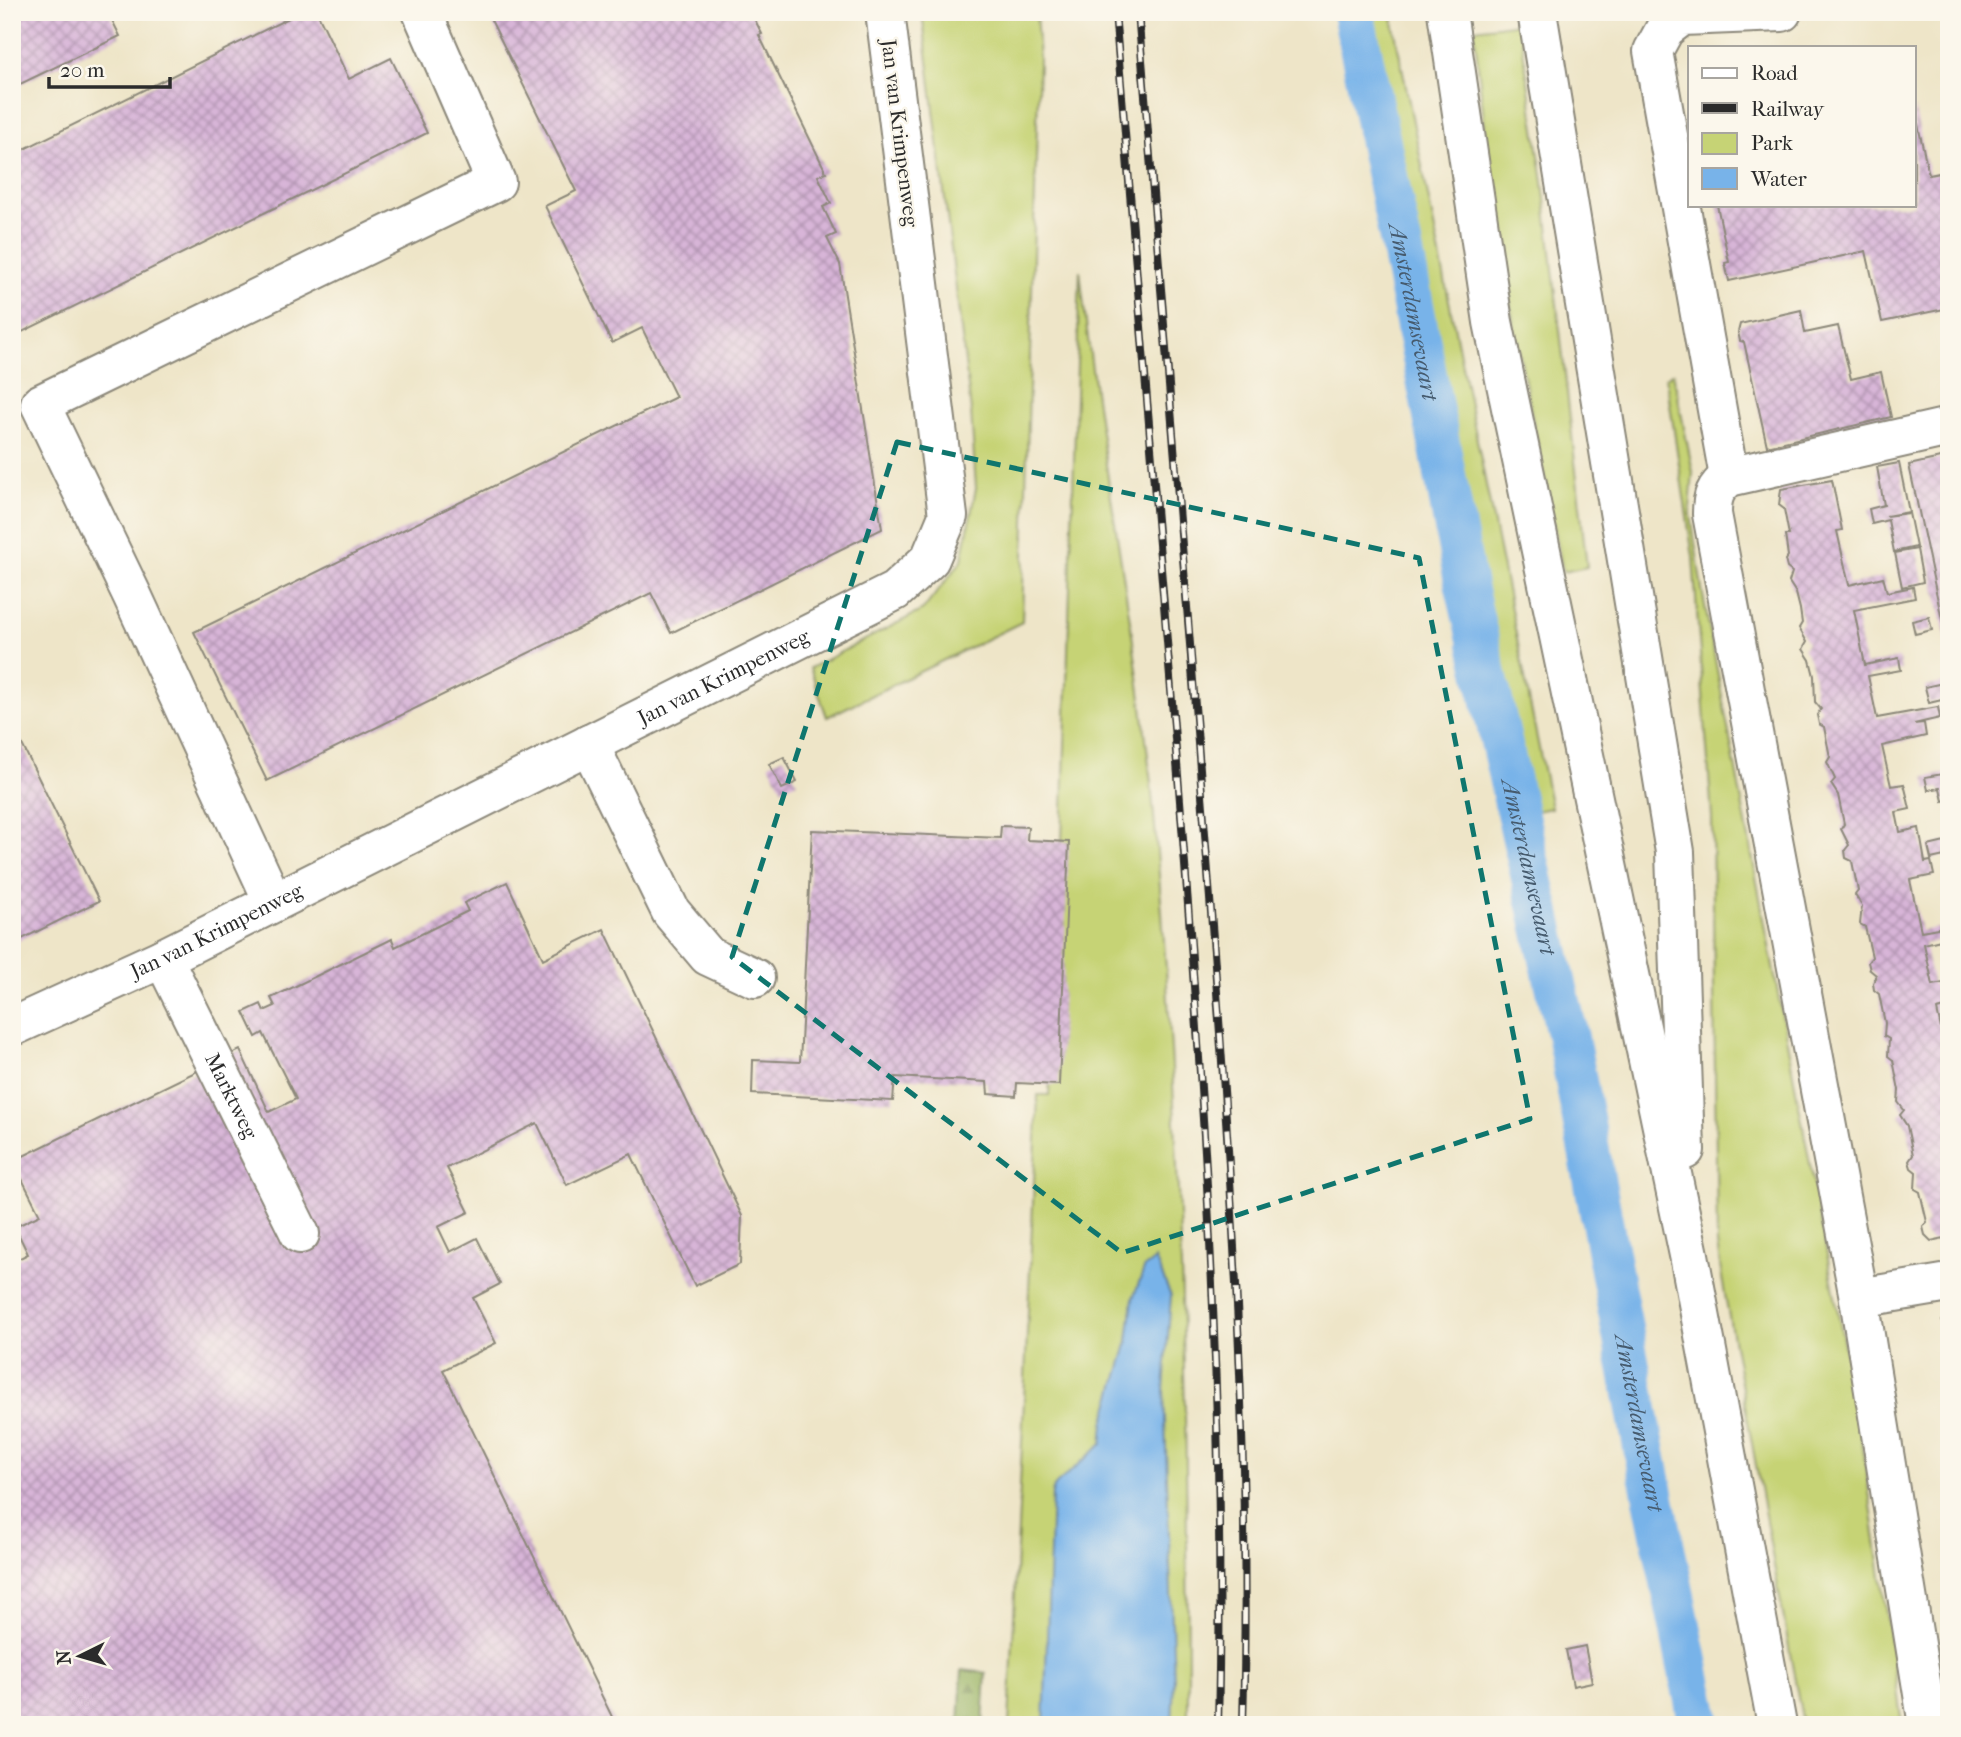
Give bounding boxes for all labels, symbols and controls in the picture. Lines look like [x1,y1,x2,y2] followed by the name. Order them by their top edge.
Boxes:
[876,36,924,229] street label: Jan van Krimpenweg
[49,46,170,90] scale bar
[1688,46,1916,206] legend
[60,58,105,82] text: 20 m
[1751,61,1798,85] text: Road
[1751,97,1825,121] text: Railway
[1751,131,1793,155] text: Park
[1750,167,1807,191] text: Water
[1383,218,1444,405] water label: Amsterdamsevaart
[632,624,814,731] street label: Jan van Krimpenweg
[1495,773,1562,960] water label: Amsterdamsevaart
[125,878,307,984] street label: Jan van Krimpenweg
[200,1049,263,1144] street label: Marktweg
[1609,1329,1670,1516] water label: Amsterdamsevaart
[46,1622,116,1692] north arrow
[52,1649,76,1666] text: N

